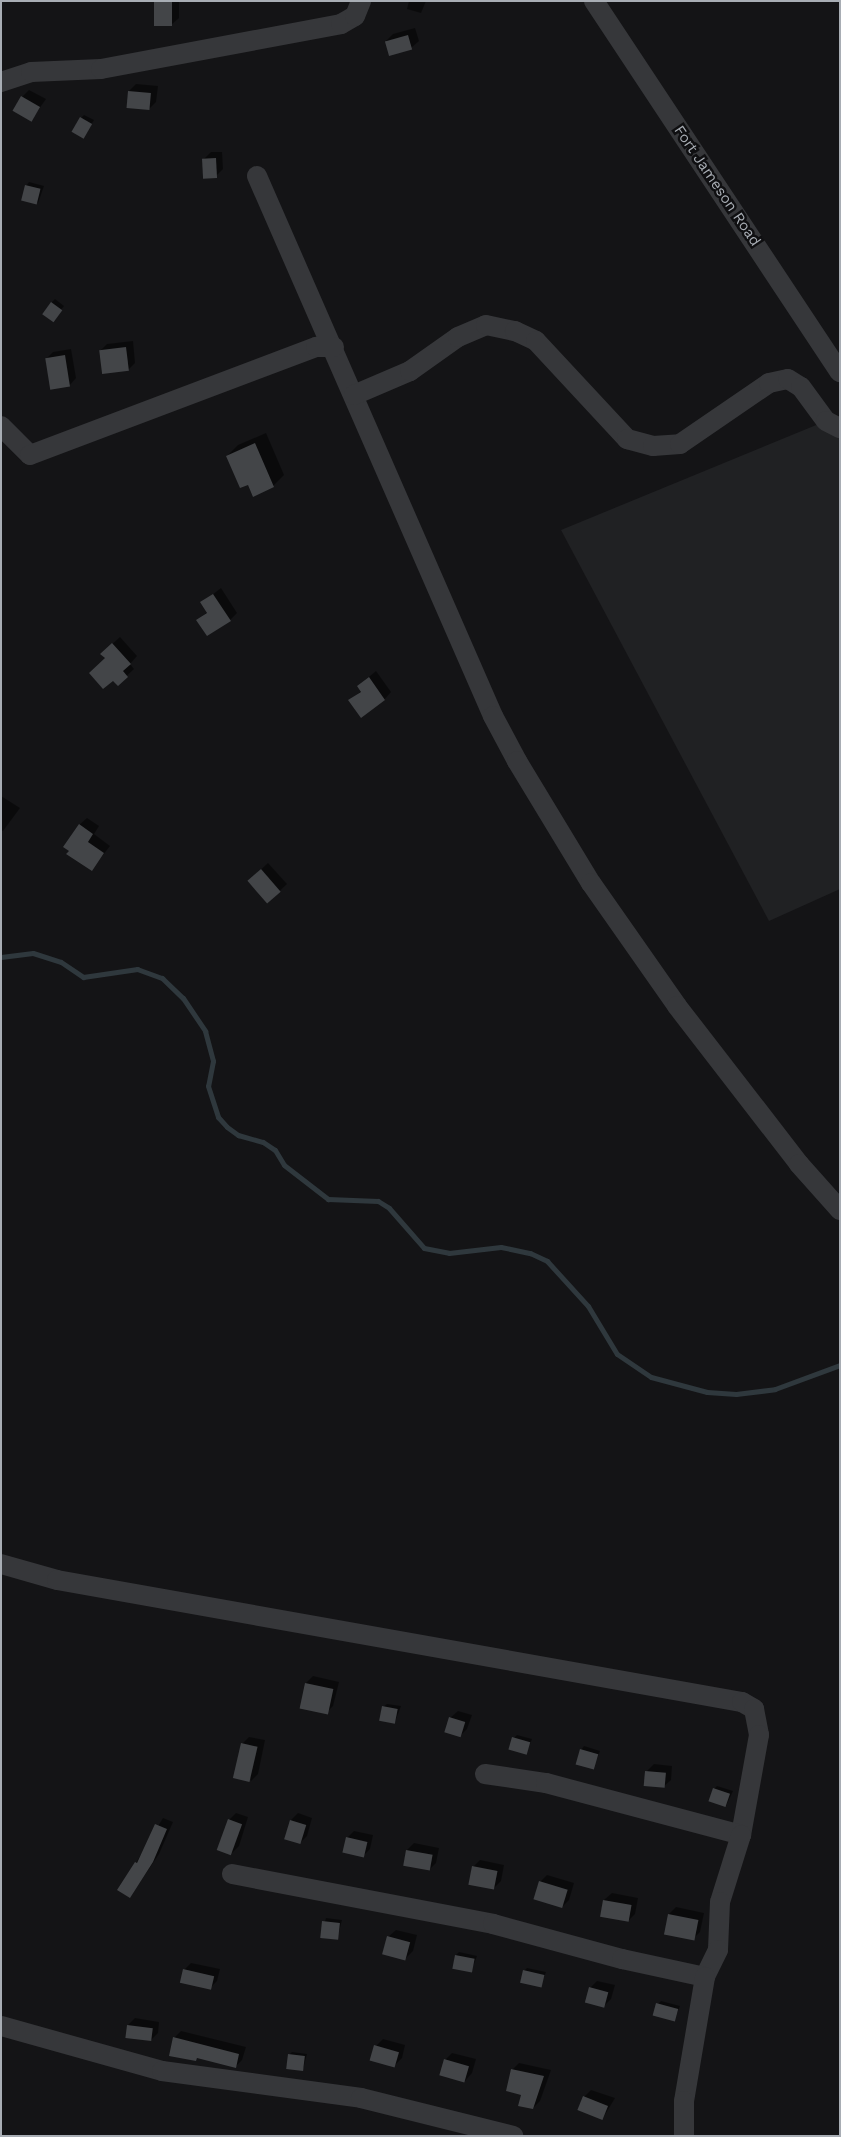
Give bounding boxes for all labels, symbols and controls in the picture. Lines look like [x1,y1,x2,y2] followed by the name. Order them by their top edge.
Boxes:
[670,122,764,250] street label: Fort Jameson Road

